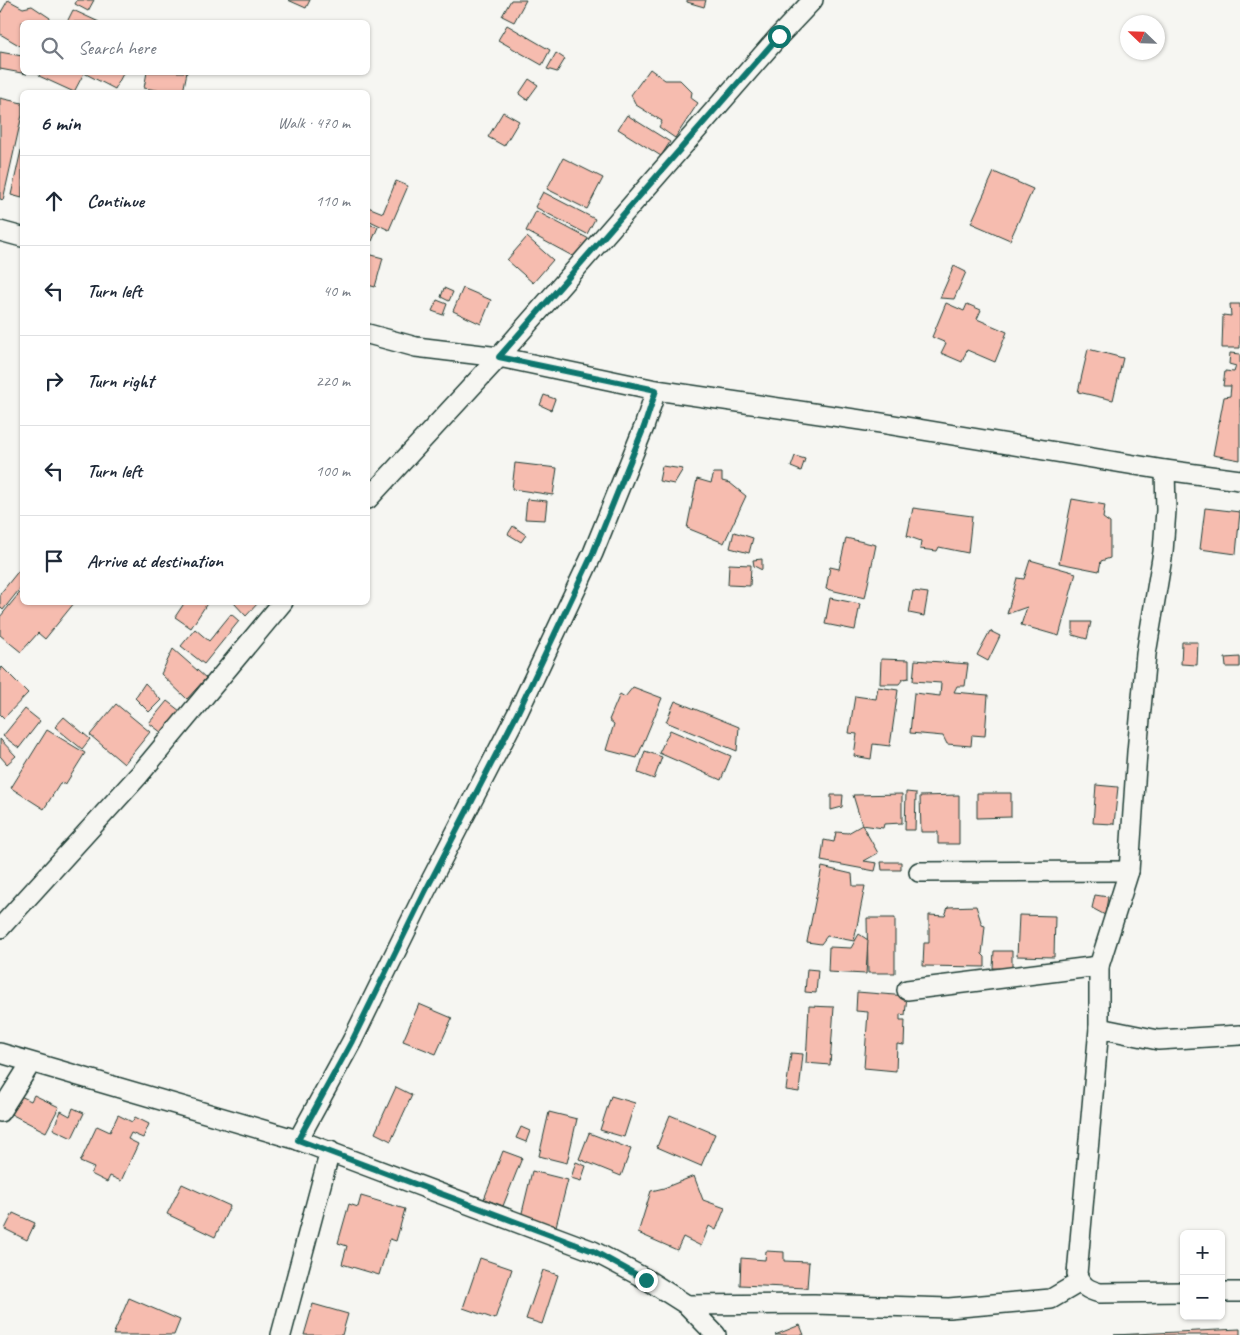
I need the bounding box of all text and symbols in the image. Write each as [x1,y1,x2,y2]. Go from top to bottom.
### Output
north arrow [1120,15,1165,60]
search box [20,20,370,75]
route start [768,25,791,48]
icon: search [38,34,66,62]
text: Search here [78,36,155,60]
text: 6 min [40,110,81,136]
text: Walk · 470 m [278,113,350,133]
icon: ahead [40,187,68,215]
text: Continue [87,189,144,213]
text: 110 m [316,191,350,211]
icon: left [40,277,68,305]
text: Turn left [87,279,142,303]
text: 40 m [323,281,350,301]
icon: right [40,367,68,395]
text: Turn right [87,369,154,393]
text: 220 m [316,371,350,391]
icon: left [40,457,68,485]
text: Turn left [87,459,142,483]
text: 100 m [316,461,350,481]
icon: arrive [40,547,68,575]
text: Arrive at destination [87,549,223,573]
map controls [1180,1230,1225,1320]
button: + [1180,1230,1225,1275]
route end [635,1269,658,1292]
button: − [1180,1275,1225,1320]

